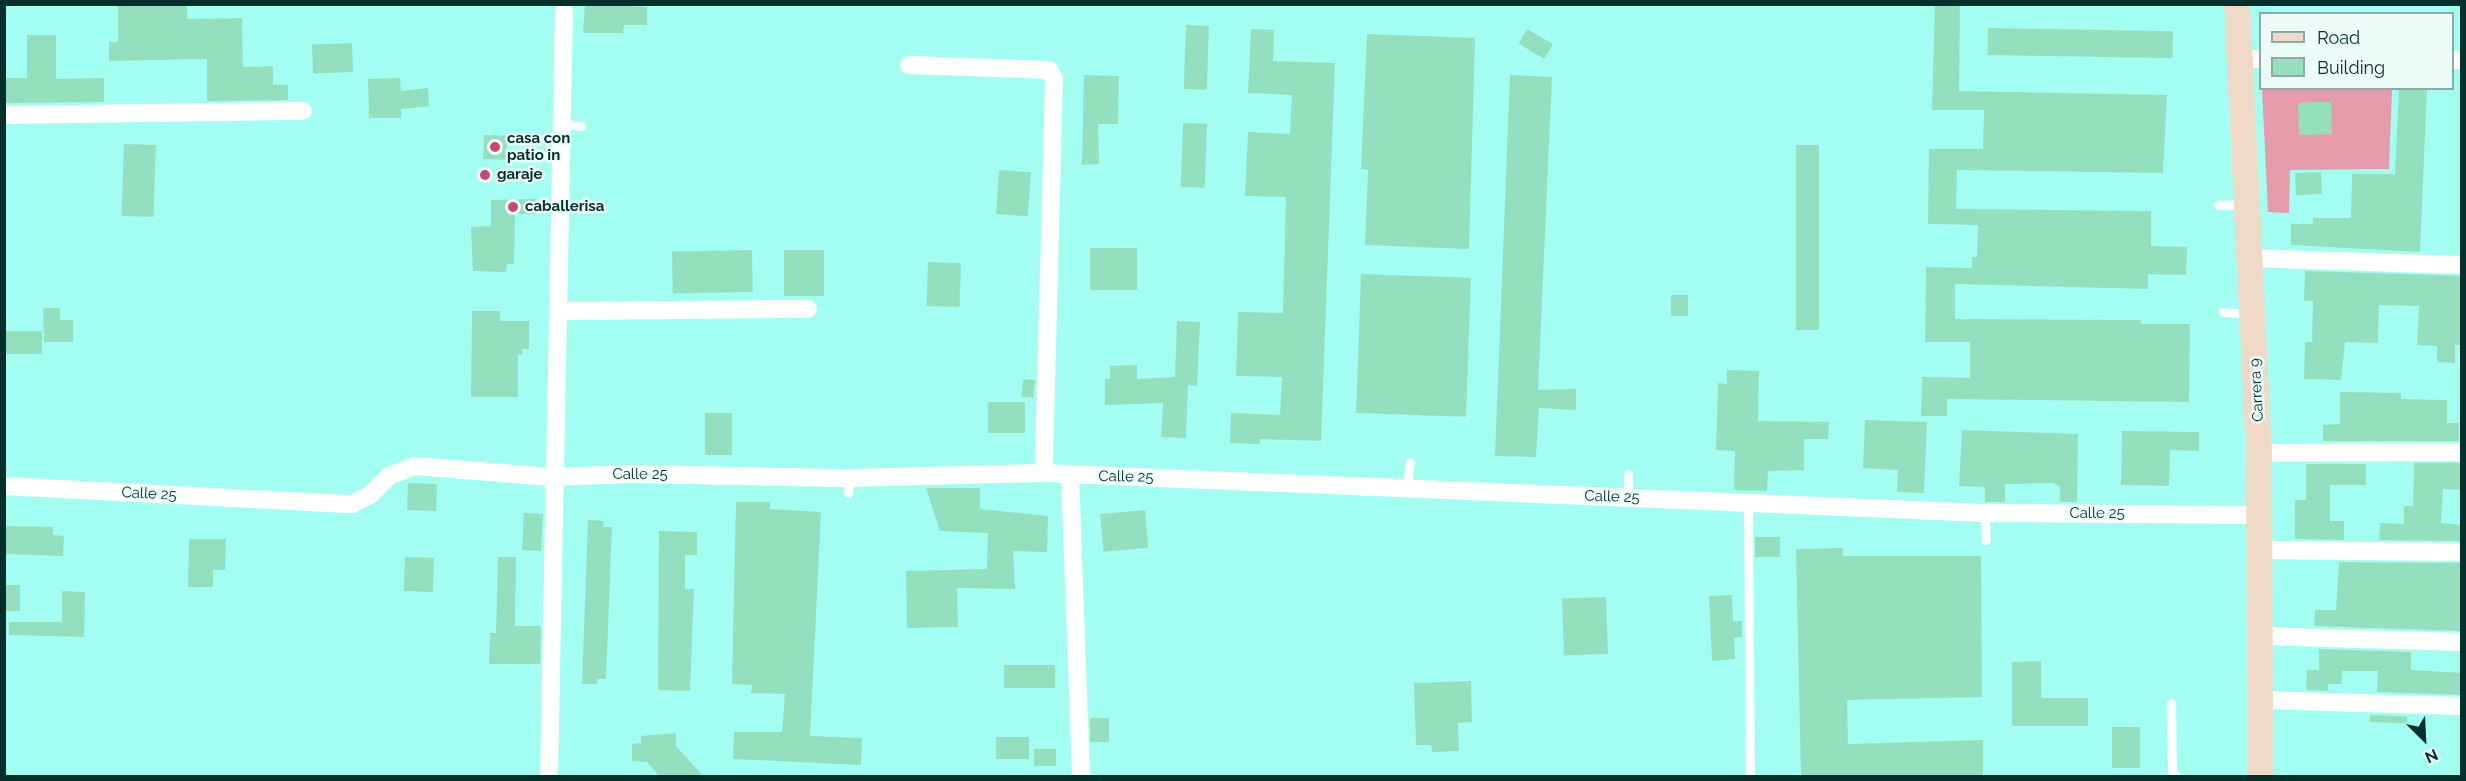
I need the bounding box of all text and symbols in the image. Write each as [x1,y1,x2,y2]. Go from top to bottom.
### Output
legend [2259,12,2454,90]
text: Road [2317,27,2360,48]
text: Building [2317,57,2385,78]
place label: casa con patio in [507,129,570,164]
marker: casa con patio in [488,140,502,154]
place label: garaje [497,166,542,184]
marker: garaje [478,168,492,182]
place label: caballerisa [525,198,604,216]
marker: caballerisa [506,200,520,214]
street label: Carrera 9 [2246,358,2268,422]
street label: Calle 25 [612,466,668,484]
street label: Calle 25 [1098,468,1154,486]
street label: Calle 25 [121,484,177,504]
street label: Calle 25 [1584,487,1640,507]
street label: Calle 25 [2069,505,2125,523]
north arrow [2394,709,2454,769]
text: N [2422,745,2441,767]

